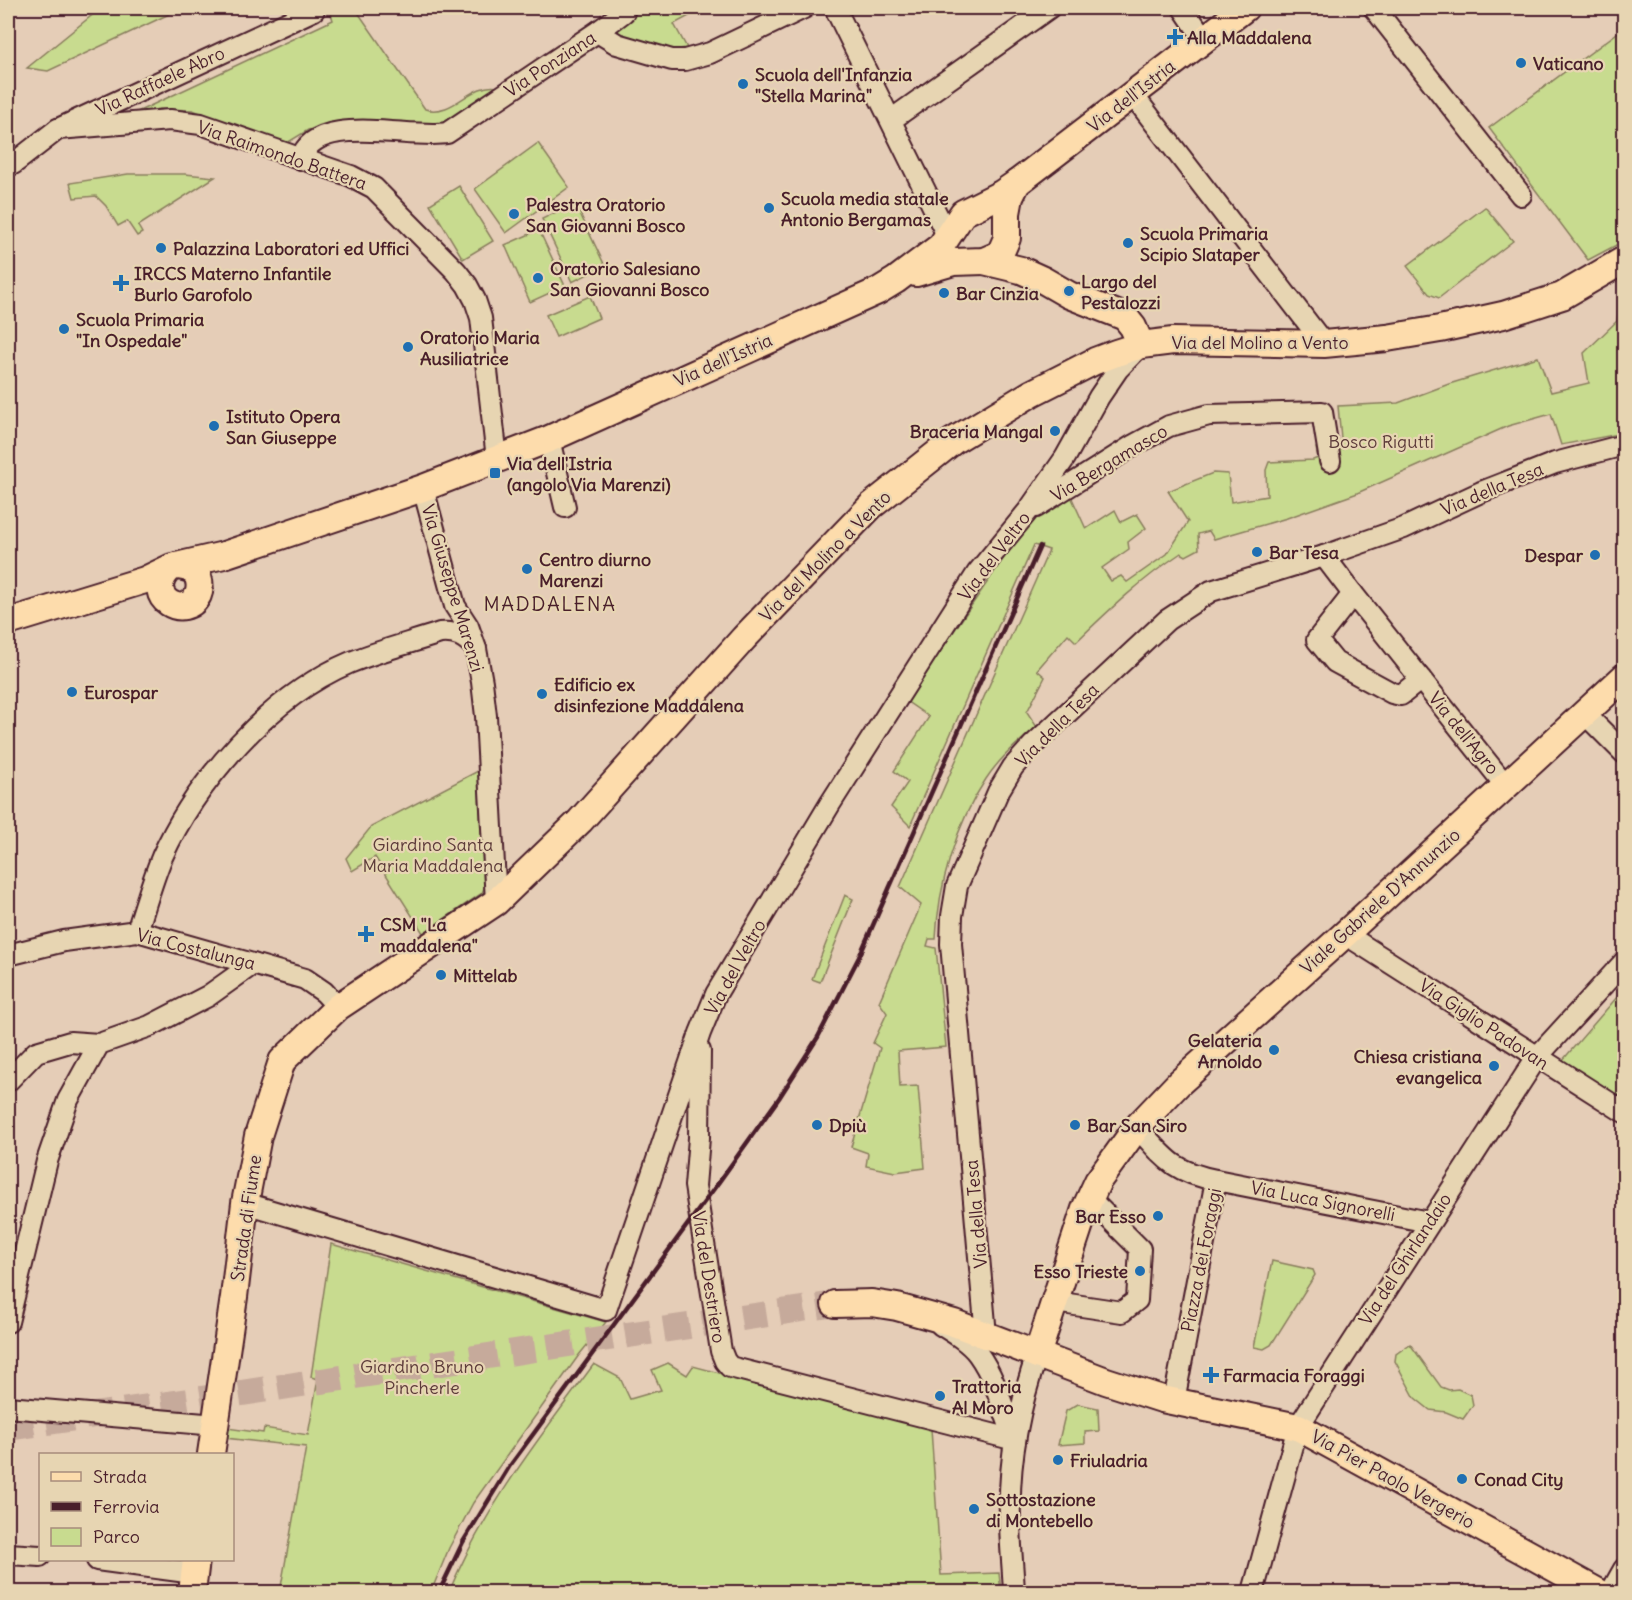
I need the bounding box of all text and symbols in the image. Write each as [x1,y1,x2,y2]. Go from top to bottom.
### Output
street label: Via Ponziana [500,26,600,102]
place label: Alla Maddalena [1187,26,1312,49]
marker: Alla Maddalena [1168,30,1182,44]
street label: Via Raffaele Abro [92,41,228,121]
place label: Vaticano [1533,52,1604,75]
street label: Via dell'Istria [1082,55,1180,137]
marker: Vaticano [1514,56,1528,70]
place label: Scuola dell'Infanzia "Stella Marina" [755,63,912,107]
marker: Scuola dell'Infanzia "Stella Marina" [736,77,750,91]
street label: Via Raimondo Battera [194,115,370,195]
place label: Scuola media statale Antonio Bergamas [781,187,949,231]
place label: Palestra Oratorio San Giovanni Bosco [526,193,685,237]
marker: Scuola media statale Antonio Bergamas [762,201,776,215]
marker: Palestra Oratorio San Giovanni Bosco [507,207,521,221]
place label: Scuola Primaria Scipio Slataper [1140,222,1268,266]
marker: Scuola Primaria Scipio Slataper [1121,236,1135,250]
place label: Palazzina Laboratori ed Uffici [173,237,409,260]
marker: Palazzina Laboratori ed Uffici [154,241,168,255]
place label: Oratorio Salesiano San Giovanni Bosco [550,257,709,301]
place label: IRCCS Materno Infantile Burlo Garofolo [134,262,332,306]
place label: Largo del Pestalozzi [1081,270,1161,314]
marker: Oratorio Salesiano San Giovanni Bosco [531,271,545,285]
marker: IRCCS Materno Infantile Burlo Garofolo [112,274,130,292]
place label: Bar Cinzia [956,282,1039,305]
marker: Largo del Pestalozzi [1062,284,1076,298]
marker: Bar Cinzia [937,286,951,300]
place label: Scuola Primaria "In Ospedale" [76,308,204,352]
marker: Scuola Primaria "In Ospedale" [57,322,71,336]
place label: Oratorio Maria Ausiliatrice [420,326,540,370]
street label: Via dell'Istria [670,328,776,392]
street label: Via del Molino a Vento [1171,331,1349,354]
marker: Oratorio Maria Ausiliatrice [401,340,415,354]
place label: Istituto Opera San Giuseppe [226,405,341,449]
marker: Istituto Opera San Giuseppe [207,419,221,433]
street label: Via Bergamasco [1046,419,1172,507]
place label: Braceria Mangal [910,420,1043,443]
marker: Braceria Mangal [1048,424,1062,438]
park label: Bosco Rigutti [1328,430,1434,453]
place label: Via dell'Istria (angolo Via Marenzi) [507,452,671,496]
street label: Via della Tesa [1437,457,1547,521]
marker: Via dell'Istria (angolo Via Marenzi) [488,466,502,480]
street label: Via del Molino a Vento [754,485,896,627]
street label: Via Giuseppe Marenzi [417,501,489,675]
street label: Via del Veltro [953,507,1035,605]
place label: Bar Tesa [1269,541,1339,564]
place label: Despar [1524,544,1584,567]
marker: Bar Tesa [1250,545,1264,559]
place label: Centro diurno Marenzi [539,548,651,592]
marker: Despar [1588,548,1602,562]
marker: Centro diurno Marenzi [520,562,534,576]
district label: MADDALENA [483,591,617,616]
place label: Edificio ex disinfezione Maddalena [554,673,744,717]
street label: Via della Tesa [1010,678,1104,772]
place label: Eurospar [84,681,159,704]
marker: Eurospar [65,685,79,699]
marker: Edificio ex disinfezione Maddalena [535,687,549,701]
street label: Via dell'Agro [1424,687,1504,779]
street label: Viale Gabriele D'Annunzio [1295,823,1465,979]
park label: Giardino Santa Maria Maddalena [362,833,504,877]
place label: CSM "La maddalena" [380,913,478,957]
street label: Via del Veltro [699,915,771,1019]
street label: Via Costalunga [134,923,258,975]
marker: CSM "La maddalena" [357,925,375,943]
place label: Mittelab [453,964,518,987]
marker: Mittelab [434,968,448,982]
street label: Via Giglio Padovan [1415,974,1553,1074]
place label: Gelateria Arnoldo [1188,1029,1262,1073]
marker: Gelateria Arnoldo [1267,1043,1281,1057]
place label: Chiesa cristiana evangelica [1353,1045,1482,1089]
marker: Chiesa cristiana evangelica [1487,1059,1501,1073]
place label: Dpiù [829,1114,867,1137]
place label: Bar San Siro [1087,1114,1187,1137]
marker: Dpiù [810,1118,824,1132]
marker: Bar San Siro [1068,1118,1082,1132]
street label: Strada di Fiume [226,1153,266,1283]
street label: Via della Tesa [960,1159,992,1269]
street label: Via Luca Signorelli [1249,1176,1397,1226]
street label: Piazza dei Foraggi [1176,1186,1226,1334]
street label: Via del Ghirlandaio [1354,1189,1456,1329]
place label: Bar Esso [1075,1205,1146,1228]
street label: Via del Destriero [687,1209,731,1345]
marker: Bar Esso [1151,1209,1165,1223]
place label: Esso Trieste [1034,1260,1128,1283]
marker: Esso Trieste [1133,1264,1147,1278]
park label: Giardino Bruno Pincherle [360,1355,484,1399]
place label: Farmacia Foraggi [1223,1364,1365,1387]
marker: Farmacia Foraggi [1204,1368,1218,1382]
place label: Trattoria Al Moro [952,1375,1022,1419]
marker: Trattoria Al Moro [933,1389,947,1403]
street label: Via Pier Paolo Vergerio [1307,1424,1479,1534]
place label: Friuladria [1070,1449,1148,1472]
legend [39,1453,234,1561]
marker: Friuladria [1051,1453,1065,1467]
text: Strada [93,1465,147,1488]
place label: Conad City [1474,1468,1563,1491]
marker: Conad City [1455,1472,1469,1486]
place label: Sottostazione di Montebello [986,1488,1096,1532]
text: Ferrovia [93,1495,160,1518]
marker: Sottostazione di Montebello [967,1502,981,1516]
text: Parco [93,1525,140,1548]

